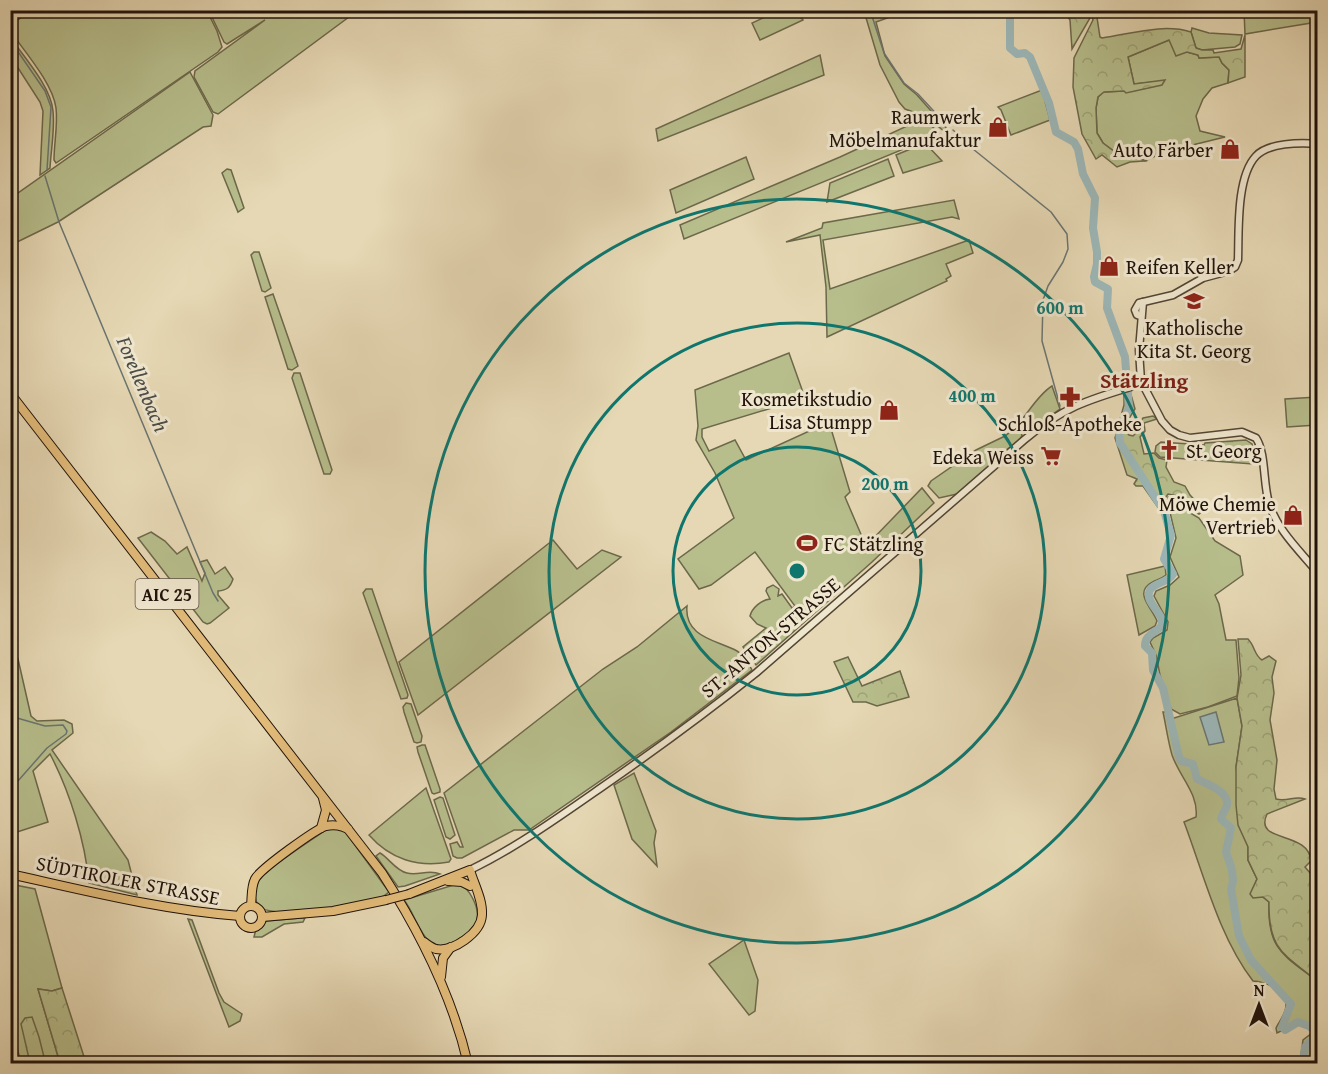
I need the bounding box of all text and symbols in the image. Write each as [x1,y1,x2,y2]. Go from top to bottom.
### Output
place label: Raumwerk Möbelmanufaktur [829,102,982,154]
shop icon: Raumwerk Möbelmanufaktur [986,115,1010,139]
place label: Auto Färber [1113,135,1213,164]
shop icon: Auto Färber [1218,137,1242,161]
place label: Reifen Keller [1126,252,1234,281]
shop icon: Reifen Keller [1097,254,1121,278]
school or university icon: Katholische Kita St. Georg [1182,289,1206,313]
text: 600 m [1036,294,1084,321]
place label: Katholische Kita St. Georg [1137,313,1251,365]
water label: Forellenbach [109,330,177,437]
district label: Stätzling [1100,364,1189,396]
text: 400 m [948,382,996,409]
place label: Kosmetikstudio Lisa Stumpp [741,384,872,436]
pharmacy icon: Schloß-Apotheke [1058,385,1082,409]
shop icon: Kosmetikstudio Lisa Stumpp [877,398,901,422]
place label: Schloß-Apotheke [998,409,1142,438]
place label: St. Georg [1186,436,1262,465]
church icon: St. Georg [1157,438,1181,462]
place label: Edeka Weiss [933,442,1034,471]
supermarket icon: Edeka Weiss [1039,444,1063,468]
text: 200 m [861,470,909,497]
place label: Möwe Chemie Vertrieb [1159,489,1276,541]
shop icon: Möwe Chemie Vertrieb [1281,503,1305,527]
place label: FC Stätzling [824,529,924,558]
sports icon: FC Stätzling [795,531,819,555]
centre of rings [787,561,807,581]
street label: ST.-ANTON-STRASSE [694,570,846,704]
road number: AIC 25 [136,579,198,609]
street label: SÜDTIROLER STRASSE [34,848,222,912]
north arrow [1229,975,1289,1035]
text: N [1254,978,1265,1002]

